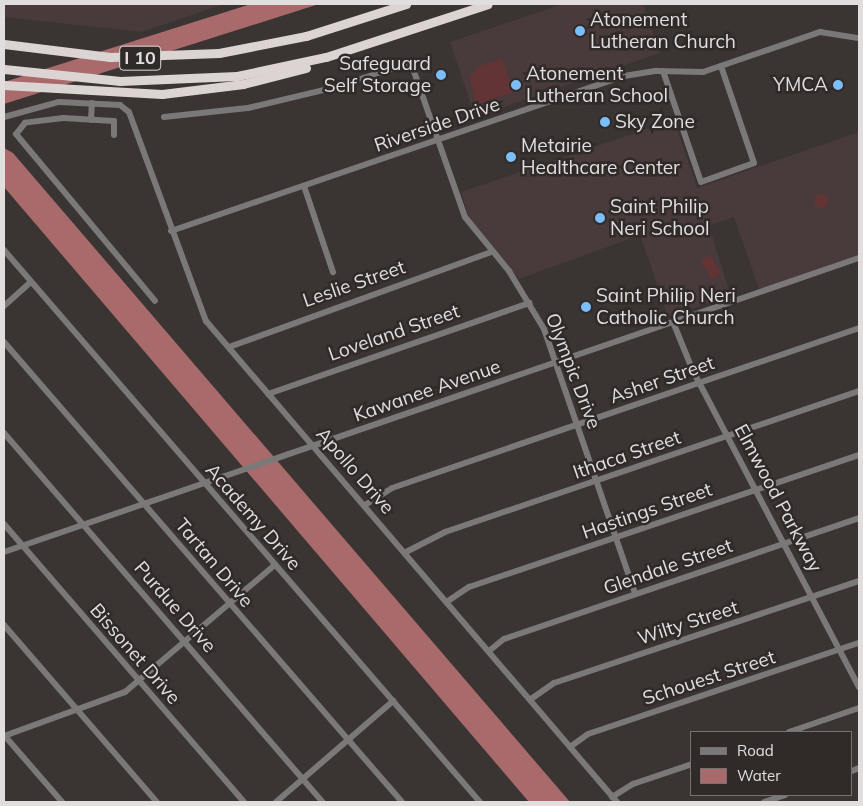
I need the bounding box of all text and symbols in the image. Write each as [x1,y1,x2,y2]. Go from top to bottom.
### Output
place label: Atonement Lutheran Church [590,9,736,53]
marker: Atonement Lutheran Church [574,25,586,37]
road number: I 10 [119,42,161,74]
place label: Safeguard Self Storage [324,53,431,97]
place label: Atonement Lutheran School [526,63,668,107]
marker: Safeguard Self Storage [435,69,447,81]
place label: YMCA [773,74,828,96]
marker: Atonement Lutheran School [510,79,522,91]
marker: YMCA [832,79,844,91]
street label: Riverside Drive [371,93,503,157]
place label: Sky Zone [615,111,695,133]
marker: Sky Zone [599,116,611,128]
place label: Metairie Healthcare Center [521,135,680,179]
marker: Metairie Healthcare Center [505,151,517,163]
place label: Saint Philip Neri School [610,196,710,240]
marker: Saint Philip Neri School [594,212,606,224]
street label: Leslie Street [300,256,408,312]
place label: Saint Philip Neri Catholic Church [596,285,736,329]
street label: Loveland Street [325,300,463,366]
marker: Saint Philip Neri Catholic Church [580,301,592,313]
street label: Olympic Drive [540,310,606,432]
street label: Asher Street [607,351,717,409]
street label: Kawanee Avenue [350,355,504,427]
street label: Elmwood Parkway [729,420,827,576]
street label: Apollo Drive [311,423,399,519]
street label: Ithaca Street [570,426,684,484]
street label: Academy Drive [200,459,306,575]
street label: Hastings Street [579,478,715,544]
street label: Tartan Drive [170,514,258,612]
street label: Glendale Street [600,534,736,600]
street label: Purdue Drive [129,557,221,657]
street label: Wilty Street [635,596,741,650]
street label: Bissonet Drive [85,599,185,709]
street label: Schouest Street [640,646,778,710]
legend [690,731,853,796]
text: Road [737,741,774,760]
text: Water [737,766,781,785]

